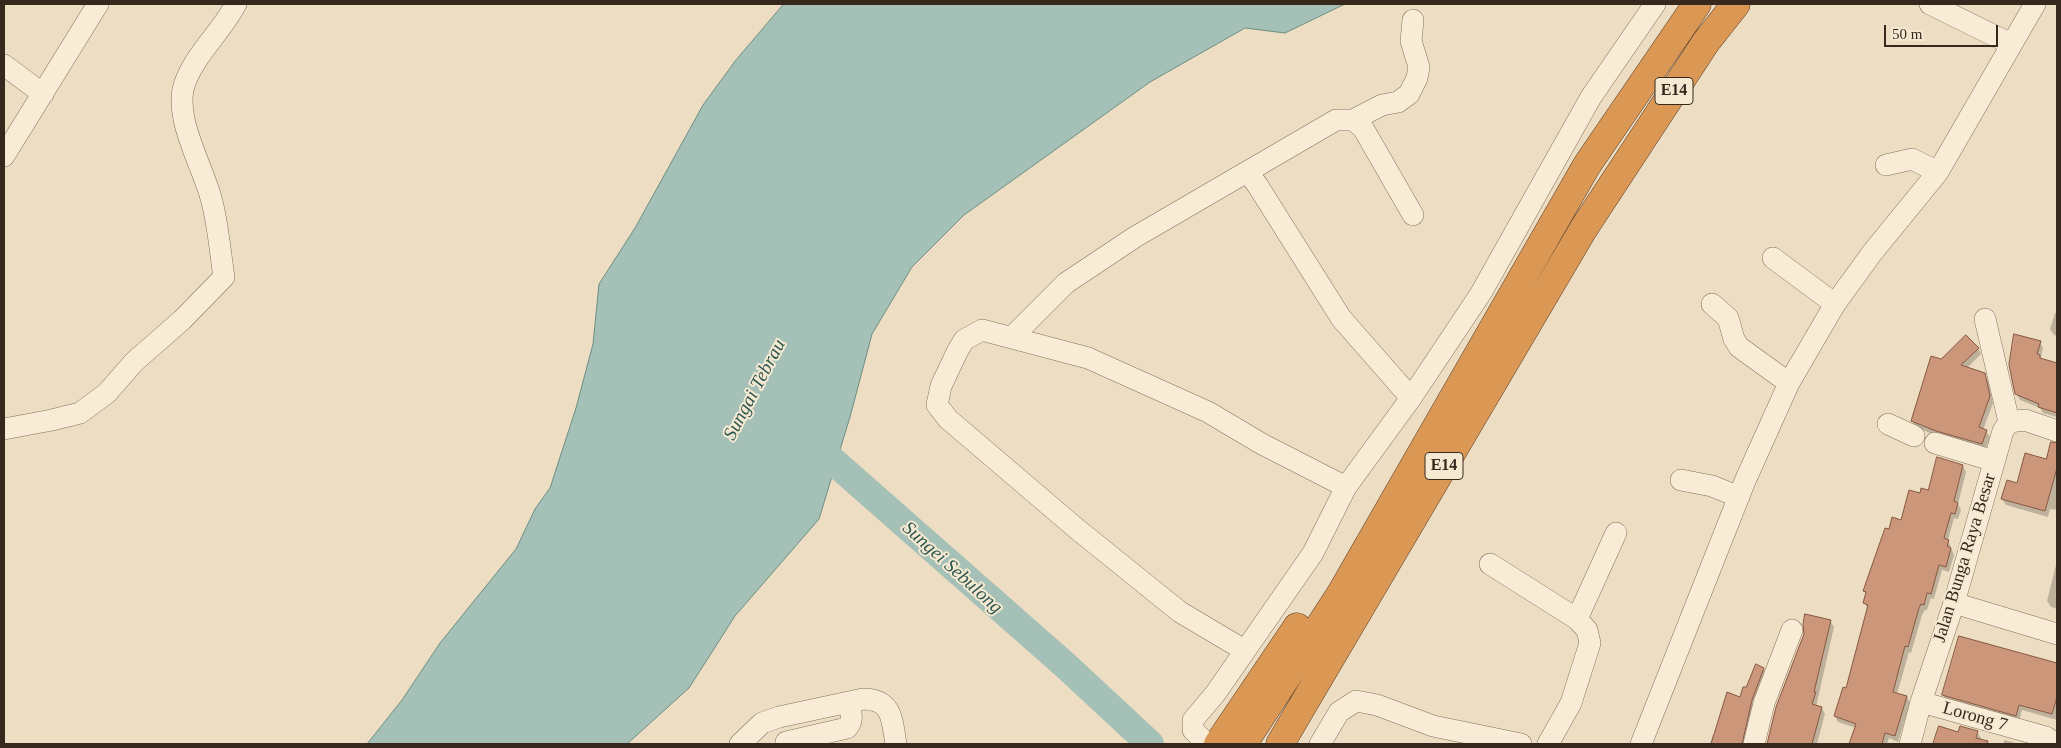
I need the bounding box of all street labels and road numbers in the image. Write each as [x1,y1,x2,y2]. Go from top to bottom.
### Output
road number: E14 [1655,78,1693,104]
road number: E14 [1425,452,1463,480]
street label: Jalan Bunga Raya Besar [1929,471,2001,645]
street label: Lorong 7 [1940,697,2010,737]

